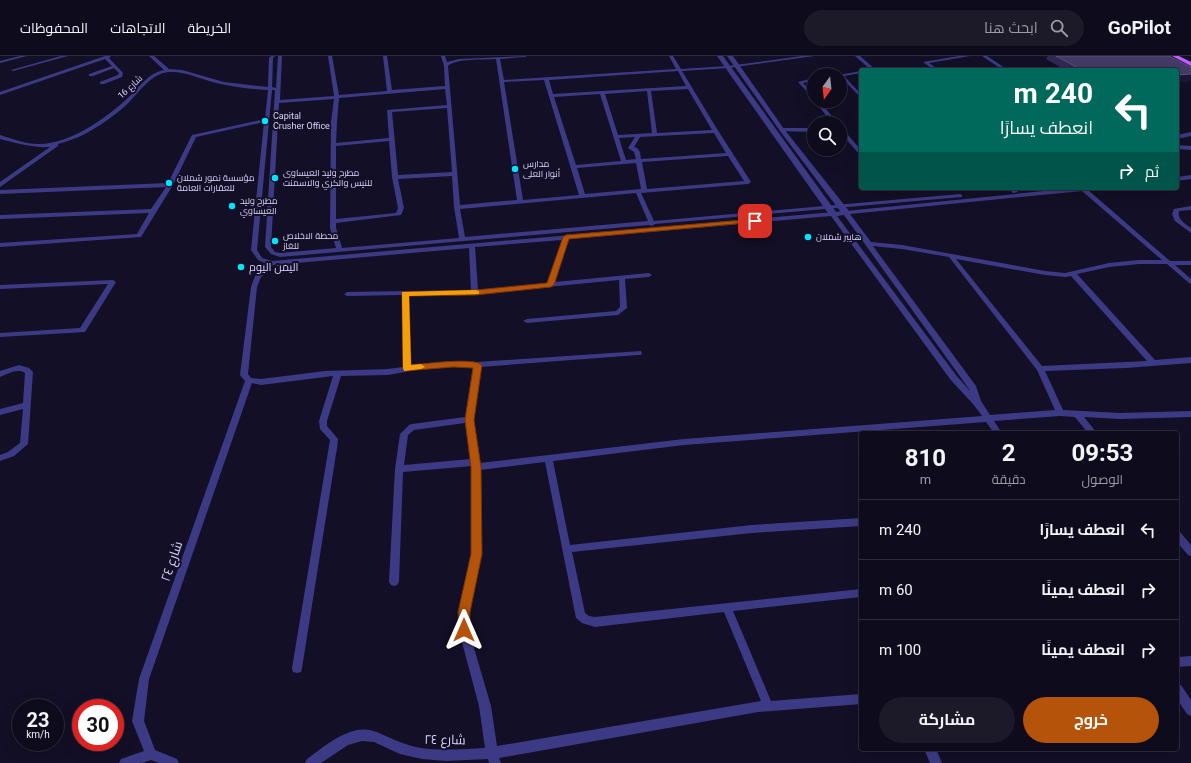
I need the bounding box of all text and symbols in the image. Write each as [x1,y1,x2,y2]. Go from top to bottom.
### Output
search box [804,10,1084,46]
text: GoPilot [1108,16,1171,39]
icon: search [1048,17,1070,39]
text: ابحث هنا [984,19,1038,37]
text: المحفوظات [20,20,88,36]
text: الاتجاهات [110,20,166,36]
text: الخريطة [188,20,231,36]
north arrow [807,68,847,108]
map controls [807,68,847,156]
street label: شارع 16 [116,73,145,102]
text: 240 m [1014,77,1093,110]
icon: left [1107,84,1159,136]
place label: Capital Crusher Office [273,111,330,131]
marker: Capital Crusher Office [260,116,270,126]
button: search [807,116,847,156]
text: انعطف يسارًا [1000,117,1093,138]
place label: مدارس أنوار العلى [523,159,561,179]
icon: right [1115,160,1137,182]
text: ثم [1145,163,1159,181]
marker: مدارس أنوار العلى [510,164,520,174]
place label: مطرح وليد العيساوي للنيس والكري والاسمنت [283,168,372,190]
place label: مؤسسة نمور شملان للعقارات العامة [177,173,255,193]
marker: مطرح وليد العيساوي للنيس والكري والاسمنت [270,173,280,183]
marker: مؤسسة نمور شملان للعقارات العامة [164,178,174,188]
place label: مطرح وليد العيساوي [240,196,278,218]
marker: مطرح وليد العيساوي [227,201,237,211]
pin [738,204,772,238]
icon: arrive [744,210,766,232]
place label: محطة الاخلاص للغاز [282,231,339,251]
marker: هايبر شملان [803,232,813,242]
place label: هايبر شملان [816,232,861,242]
marker: محطة الاخلاص للغاز [270,236,280,246]
place label: اليمن اليوم [249,261,299,275]
marker: اليمن اليوم [236,262,246,272]
text: 2 [1002,439,1016,467]
text: 09:53 [1071,439,1133,467]
text: 810 [905,444,946,472]
text: m [920,472,931,487]
text: دقيقة [992,472,1026,487]
text: الوصول [1082,472,1123,487]
icon: left [1137,519,1159,541]
text: 240 m [879,521,921,539]
text: انعطف يسارًا [1039,521,1125,539]
street label: شارع ٢٤ [158,539,186,583]
icon: right [1137,579,1159,601]
text: 60 m [879,581,913,599]
text: انعطف يمينًا [1041,581,1125,599]
position arrow [443,609,485,651]
icon: right [1137,639,1159,661]
text: 100 m [879,641,921,659]
text: انعطف يمينًا [1041,641,1125,659]
button: مشاركة [879,697,1015,743]
button: خروج [1023,697,1159,743]
speed limit sign: 30 [72,699,124,751]
text: 23 [27,708,49,732]
text: km/h [26,729,50,740]
street label: شارع ٢٤ [424,732,466,748]

